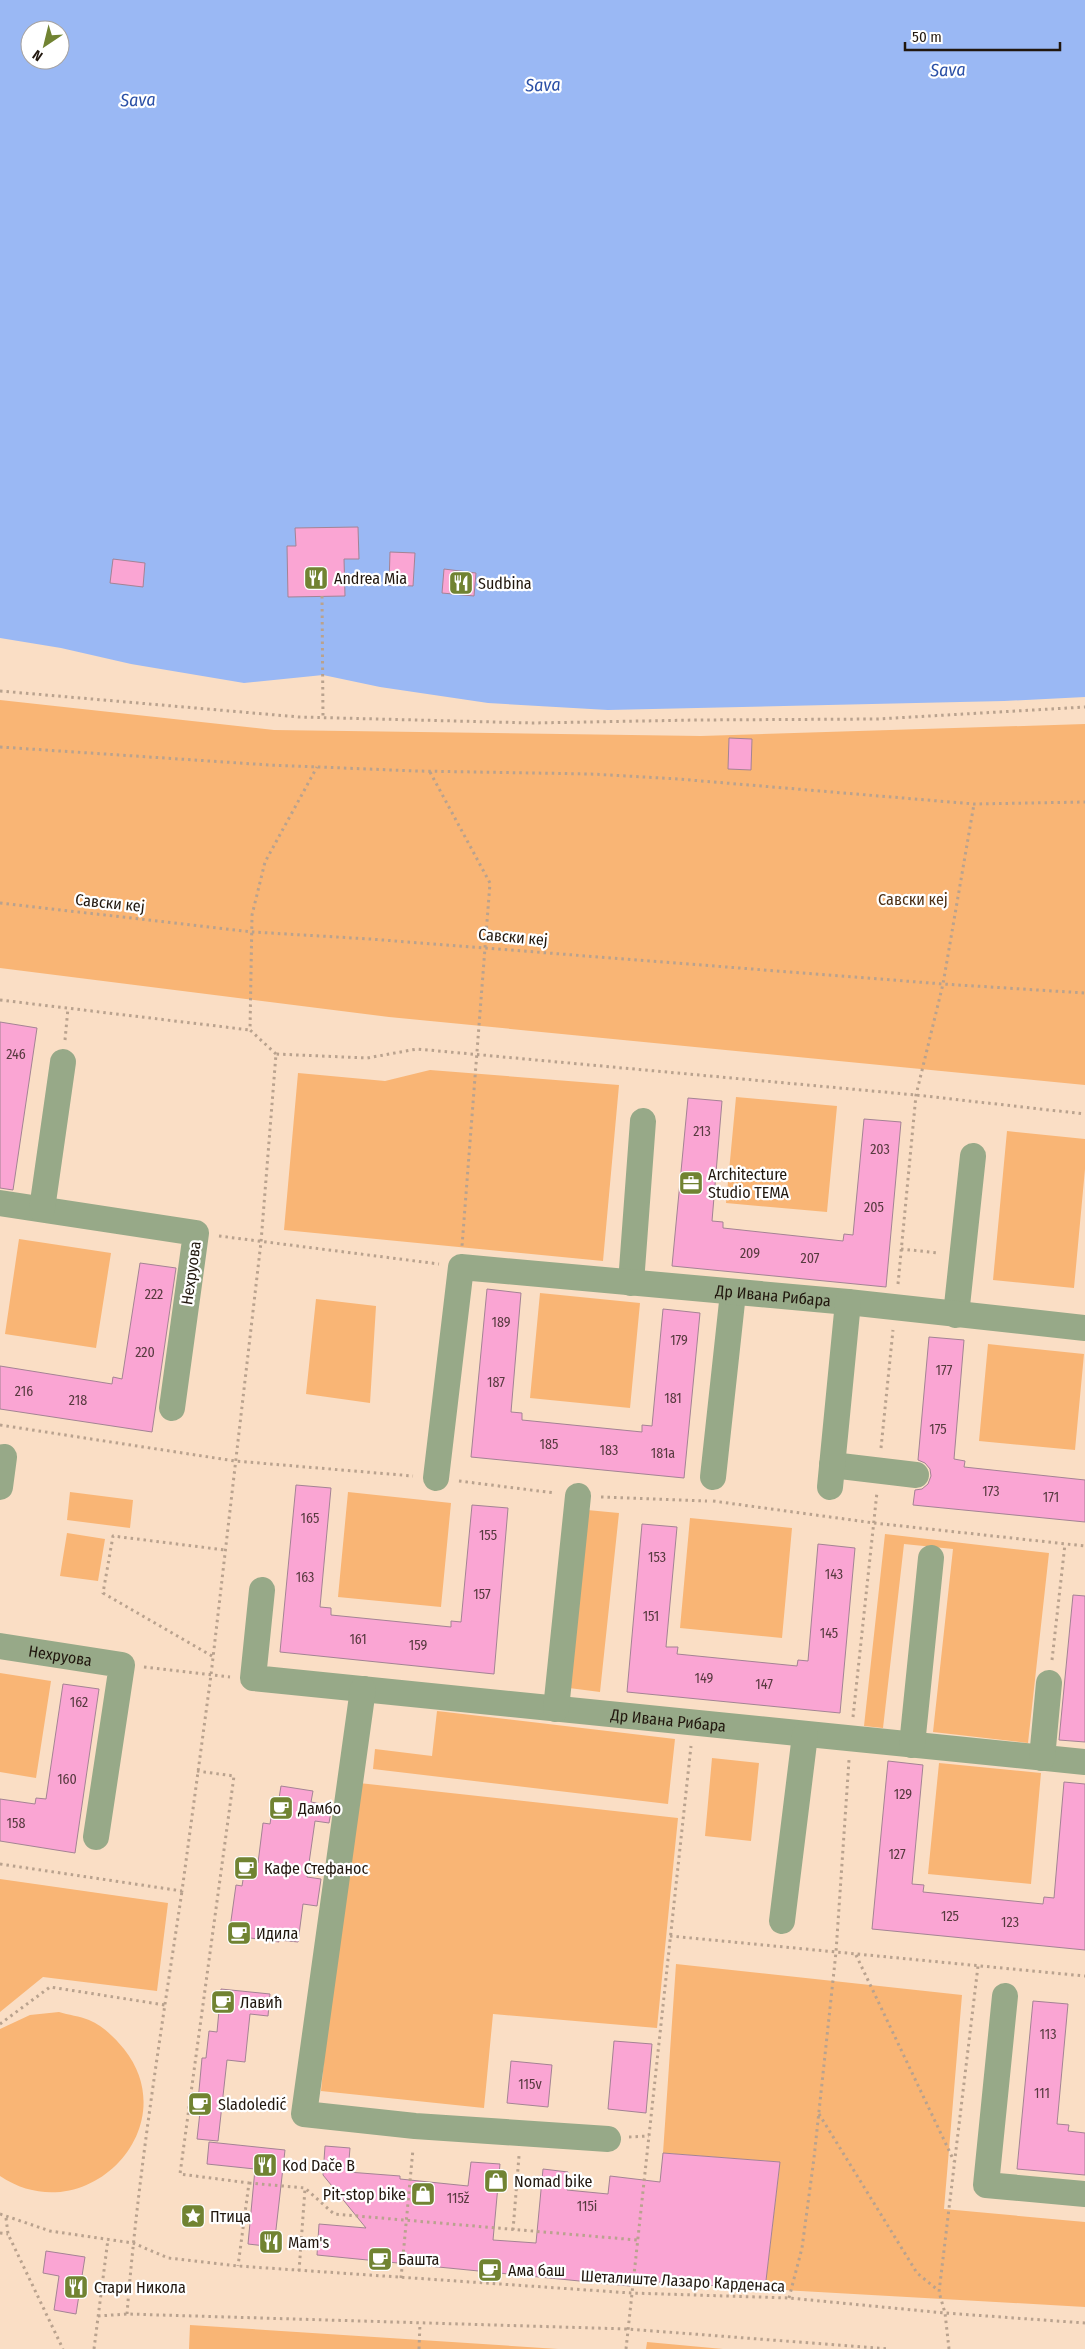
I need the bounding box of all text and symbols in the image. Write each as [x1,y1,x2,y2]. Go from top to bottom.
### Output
north arrow [20,20,70,70]
scale bar [905,20,1060,52]
text: 50 m [912,28,942,46]
text: N [30,46,46,65]
water label: Sava [929,58,966,82]
water label: Sava [524,73,561,97]
water label: Sava [119,88,156,112]
restaurant icon: Andrea Mia [303,565,329,591]
place label: Andrea Mia [334,569,407,588]
restaurant icon: Sudbina [448,570,474,596]
place label: Sudbina [478,574,532,593]
street label: Савски кеј [74,890,146,916]
park label: Савски кеј [878,890,948,909]
street label: Савски кеј [477,924,549,950]
house number: 246 [6,1046,26,1063]
house number: 213 [693,1123,711,1140]
house number: 203 [870,1141,890,1158]
place label: Architecture Studio TEMA [708,1165,790,1202]
office icon: Architecture Studio TEMA [678,1170,704,1196]
house number: 205 [864,1199,884,1216]
street label: Нехруова [177,1240,205,1306]
house number: 209 [740,1245,760,1262]
house number: 207 [801,1250,820,1267]
street label: Др Ивана Рибара [714,1280,832,1310]
house number: 222 [145,1286,163,1303]
house number: 189 [491,1314,511,1331]
house number: 179 [670,1332,688,1349]
house number: 220 [135,1344,155,1361]
house number: 177 [936,1362,953,1379]
house number: 187 [487,1374,505,1391]
house number: 216 [15,1383,33,1400]
house number: 181 [664,1390,682,1407]
house number: 218 [69,1392,87,1409]
house number: 175 [929,1421,947,1438]
house number: 185 [540,1436,558,1453]
house number: 183 [600,1442,618,1459]
house number: 181a [651,1445,675,1462]
house number: 173 [982,1483,1000,1500]
house number: 171 [1043,1489,1059,1506]
house number: 165 [301,1510,319,1527]
house number: 155 [479,1527,497,1544]
house number: 153 [648,1549,666,1566]
house number: 143 [825,1566,843,1583]
house number: 163 [296,1569,314,1586]
house number: 157 [473,1586,491,1603]
house number: 151 [643,1608,659,1625]
house number: 145 [820,1625,838,1642]
house number: 161 [349,1631,367,1648]
house number: 159 [409,1637,427,1654]
street label: Нехруова [27,1641,94,1670]
house number: 149 [695,1670,714,1687]
house number: 147 [755,1676,773,1693]
house number: 162 [70,1694,88,1711]
street label: Др Ивана Рибара [609,1705,727,1735]
house number: 160 [57,1771,77,1788]
house number: 129 [894,1786,912,1803]
cafe icon: Дамбо [268,1795,294,1821]
place label: Дамбо [297,1799,341,1818]
house number: 158 [7,1815,25,1832]
house number: 127 [888,1846,906,1863]
cafe icon: Кафе Стефанос [233,1855,259,1881]
place label: Кафе Стефанос [264,1859,368,1878]
house number: 125 [941,1908,959,1925]
house number: 123 [1001,1914,1019,1931]
cafe icon: Идила [226,1920,252,1946]
place label: Идила [256,1924,299,1943]
cafe icon: Лавић [210,1989,236,2015]
place label: Лавић [240,1993,282,2012]
house number: 113 [1039,2026,1057,2043]
house number: 115v [518,2076,542,2093]
house number: 111 [1034,2085,1050,2102]
cafe icon: Sladoledić [187,2091,213,2117]
place label: Sladoledić [218,2095,287,2114]
restaurant icon: Kod Dače B [252,2152,278,2178]
place label: Kod Dače B [282,2156,355,2175]
shop icon: Nomad bike [483,2168,509,2194]
place label: Nomad bike [514,2172,592,2191]
shop icon: Pit-stop bike [410,2181,436,2207]
place label: Pit-stop bike [323,2185,406,2204]
house number: 115ž [447,2190,470,2207]
house number: 115i [577,2198,597,2215]
place icon: Птица [180,2203,206,2229]
place label: Птица [210,2207,251,2226]
restaurant icon: Mam's [258,2229,284,2255]
place label: Mam's [288,2233,329,2252]
cafe icon: Башта [367,2246,393,2272]
place label: Башта [398,2250,440,2269]
cafe icon: Ама баш [477,2257,503,2283]
place label: Ама баш [508,2261,565,2280]
street label: Шеталиште Лазаро Карденаса [580,2266,786,2296]
restaurant icon: Стари Никола [63,2274,89,2300]
place label: Стари Никола [94,2278,186,2297]

